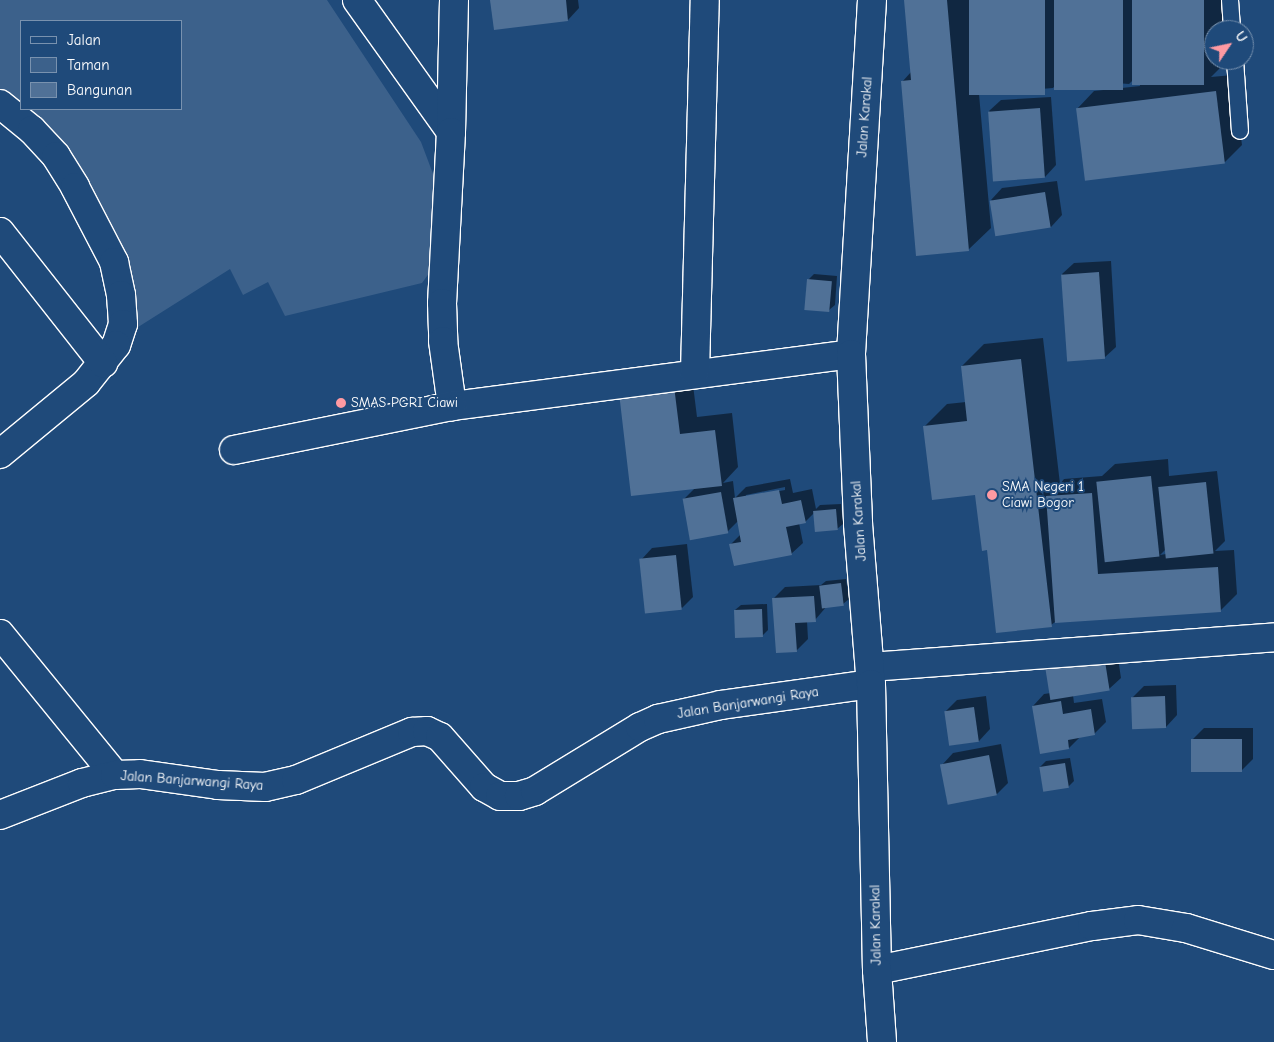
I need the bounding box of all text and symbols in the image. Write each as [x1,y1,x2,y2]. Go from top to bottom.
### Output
legend [20,20,182,110]
north arrow [1204,20,1254,70]
text: U [1231,28,1251,46]
text: Jalan [67,31,101,49]
text: Taman [67,56,110,74]
street label: Jalan Karakal [854,76,876,158]
text: Bangunan [67,81,132,99]
place label: SMAS PGRI Ciawi [351,395,458,411]
marker: SMAS PGRI Ciawi [335,397,347,409]
place label: SMA Negeri 1 Ciawi Bogor [1002,479,1084,512]
street label: Jalan Karakal [848,480,870,562]
marker: SMA Negeri 1 Ciawi Bogor [986,489,998,501]
street label: Jalan Banjarwangi Raya [676,684,820,722]
street label: Jalan Banjarwangi Raya [120,768,264,794]
street label: Jalan Karakal [867,885,885,965]

